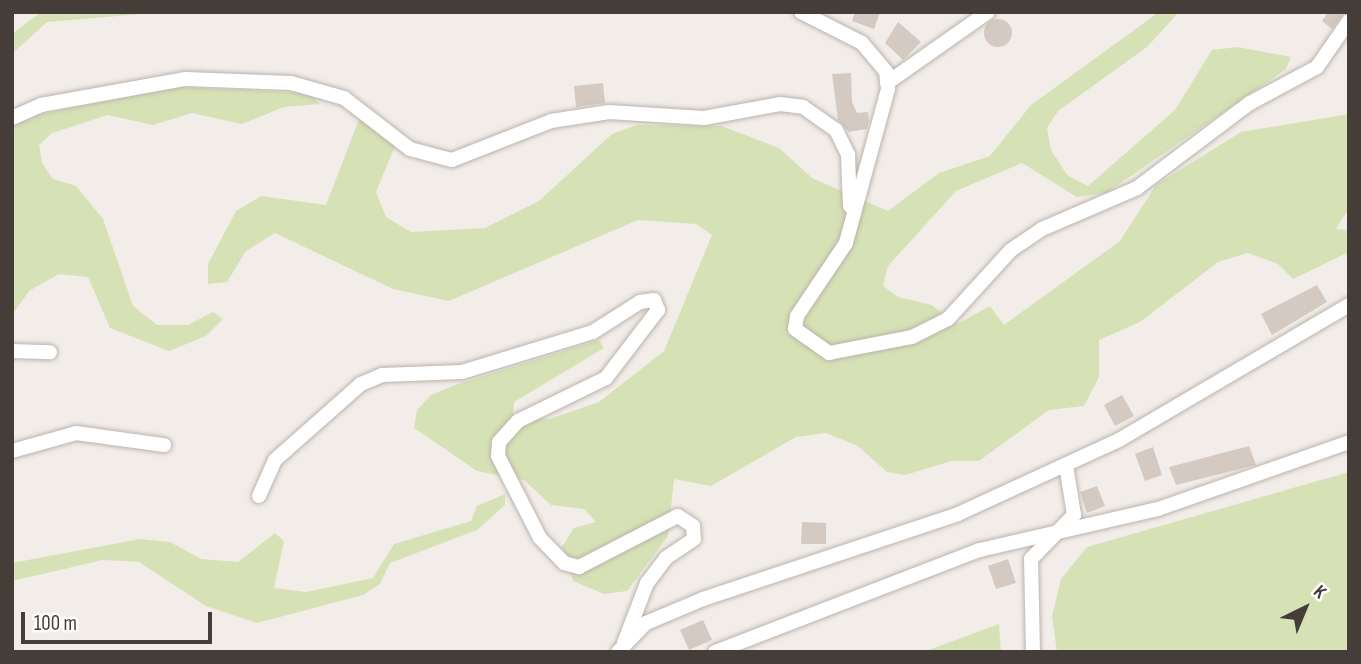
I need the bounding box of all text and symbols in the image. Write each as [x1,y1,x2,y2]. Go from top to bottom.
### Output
north arrow [1270,573,1340,643]
text: K [1308,581,1331,604]
scale bar [24,598,215,642]
text: 100 m [34,611,77,636]

